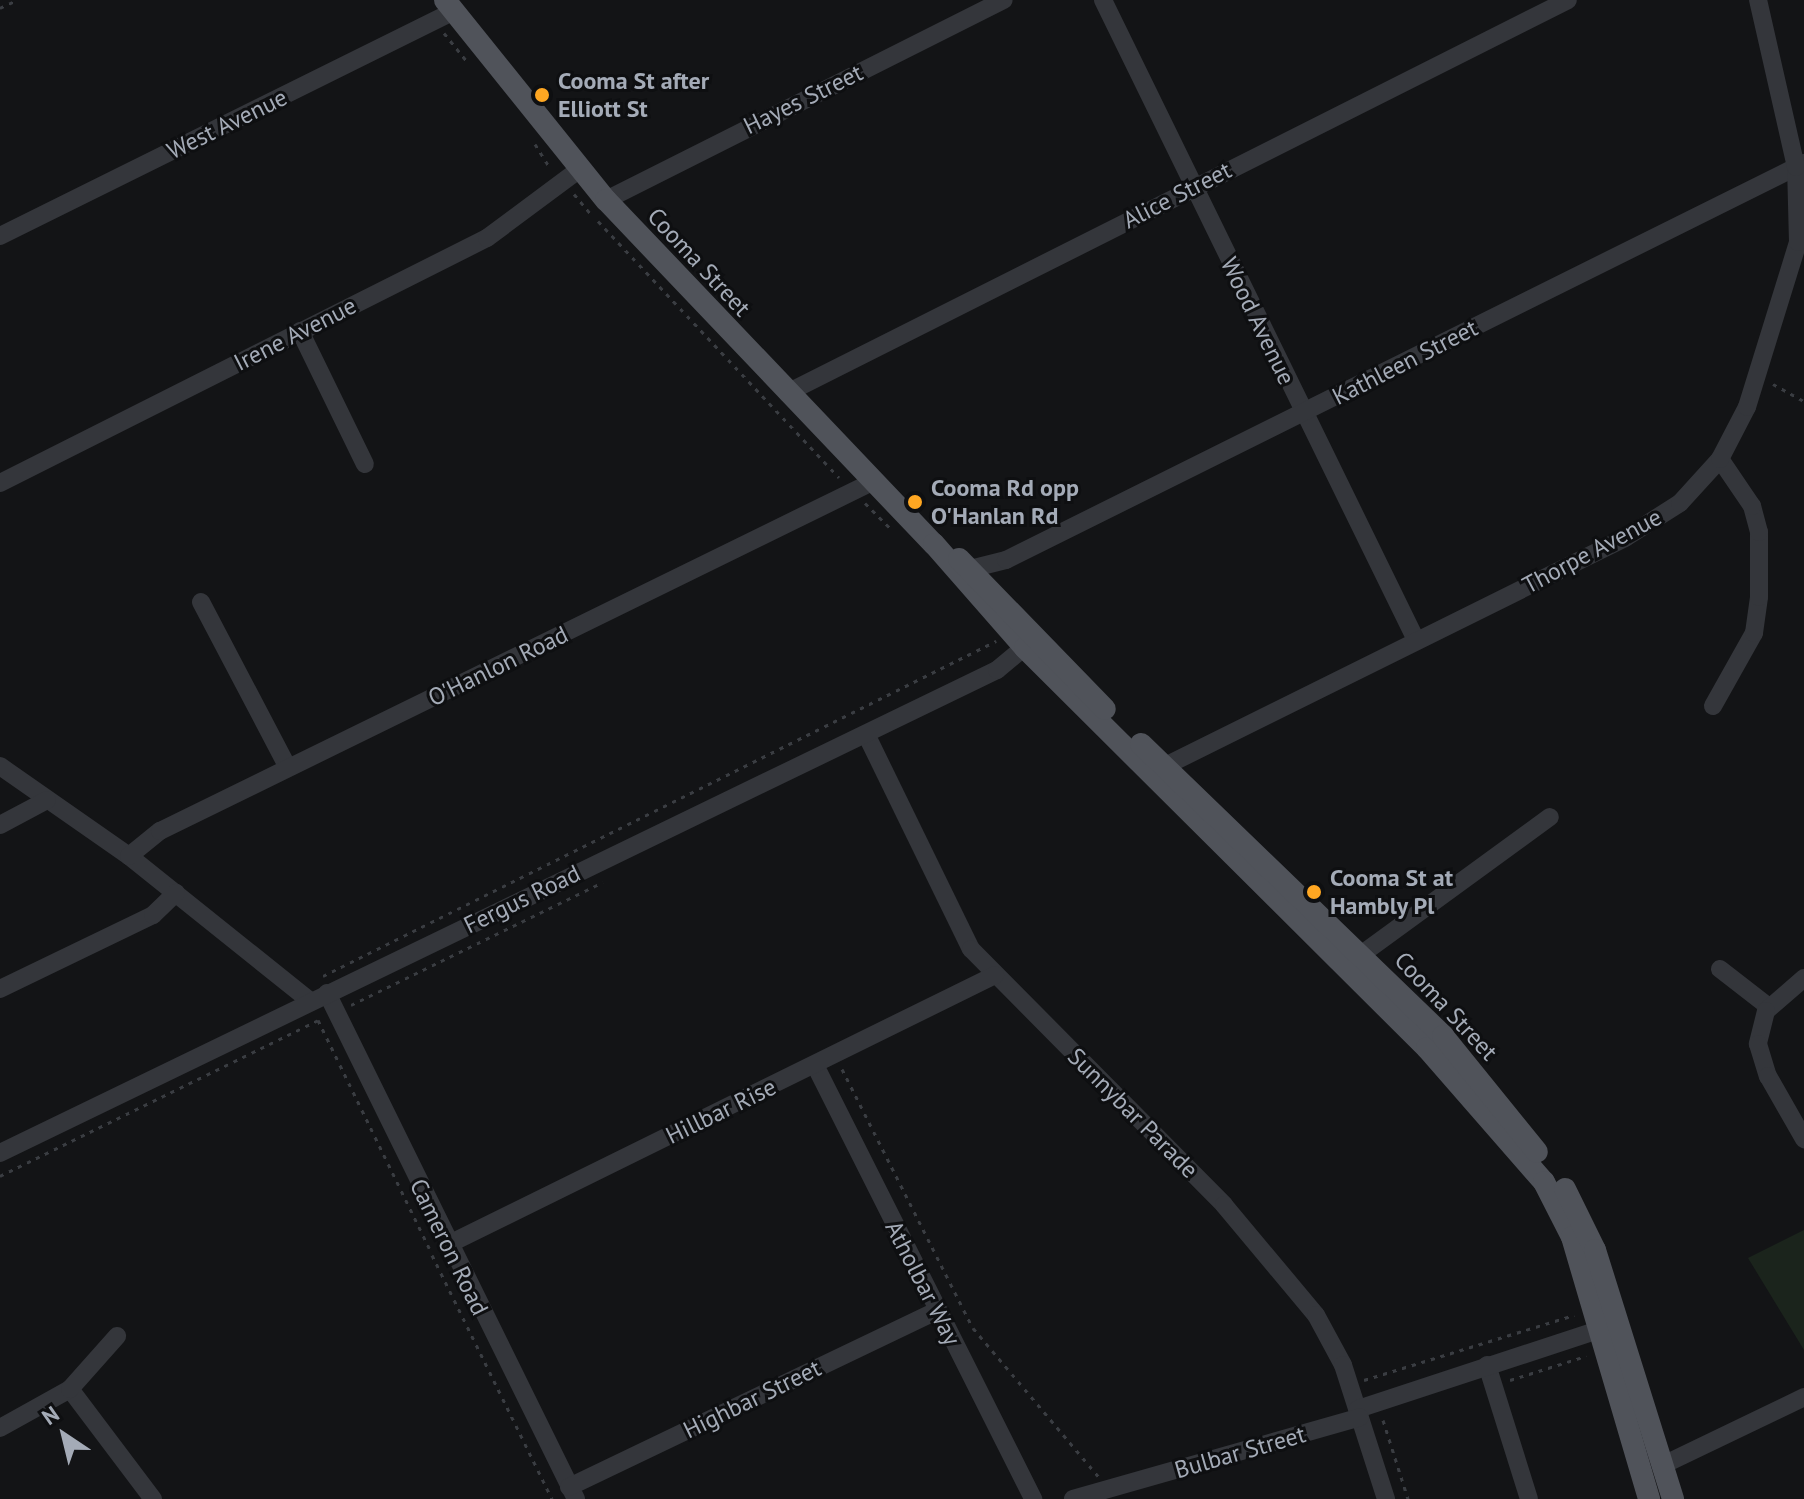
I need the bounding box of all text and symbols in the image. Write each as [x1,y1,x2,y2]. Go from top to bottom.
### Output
street label: Hayes Street [739,58,867,140]
place label: Cooma St after Elliott St [558,67,709,123]
street label: West Avenue [162,82,292,166]
marker: Cooma St after Elliott St [533,86,551,104]
street label: Alice Street [1118,155,1236,235]
street label: Cooma Street [642,202,756,322]
street label: Wood Avenue [1215,252,1301,390]
street label: Irene Avenue [229,291,361,377]
street label: Kathleen Street [1328,313,1482,411]
place label: Cooma Rd opp O'Hanlan Rd [931,474,1079,530]
marker: Cooma Rd opp O'Hanlan Rd [906,493,924,511]
street label: Thorpe Avenue [1517,502,1667,600]
street label: O'Hanlon Road [423,620,573,712]
street label: Fergus Road [459,858,585,940]
place label: Cooma St at Hambly Pl [1330,864,1453,920]
marker: Cooma St at Hambly Pl [1305,883,1323,901]
street label: Cooma Street [1389,946,1503,1066]
street label: Sunnybar Parade [1062,1042,1204,1184]
street label: Hillbar Rise [661,1072,781,1150]
street label: Cameron Road [404,1174,494,1320]
street label: Atholbar Way [879,1216,967,1350]
street label: Highbar Street [679,1353,825,1445]
north arrow [24,1395,104,1475]
text: N [36,1400,64,1431]
street label: Bulbar Street [1171,1420,1309,1484]

